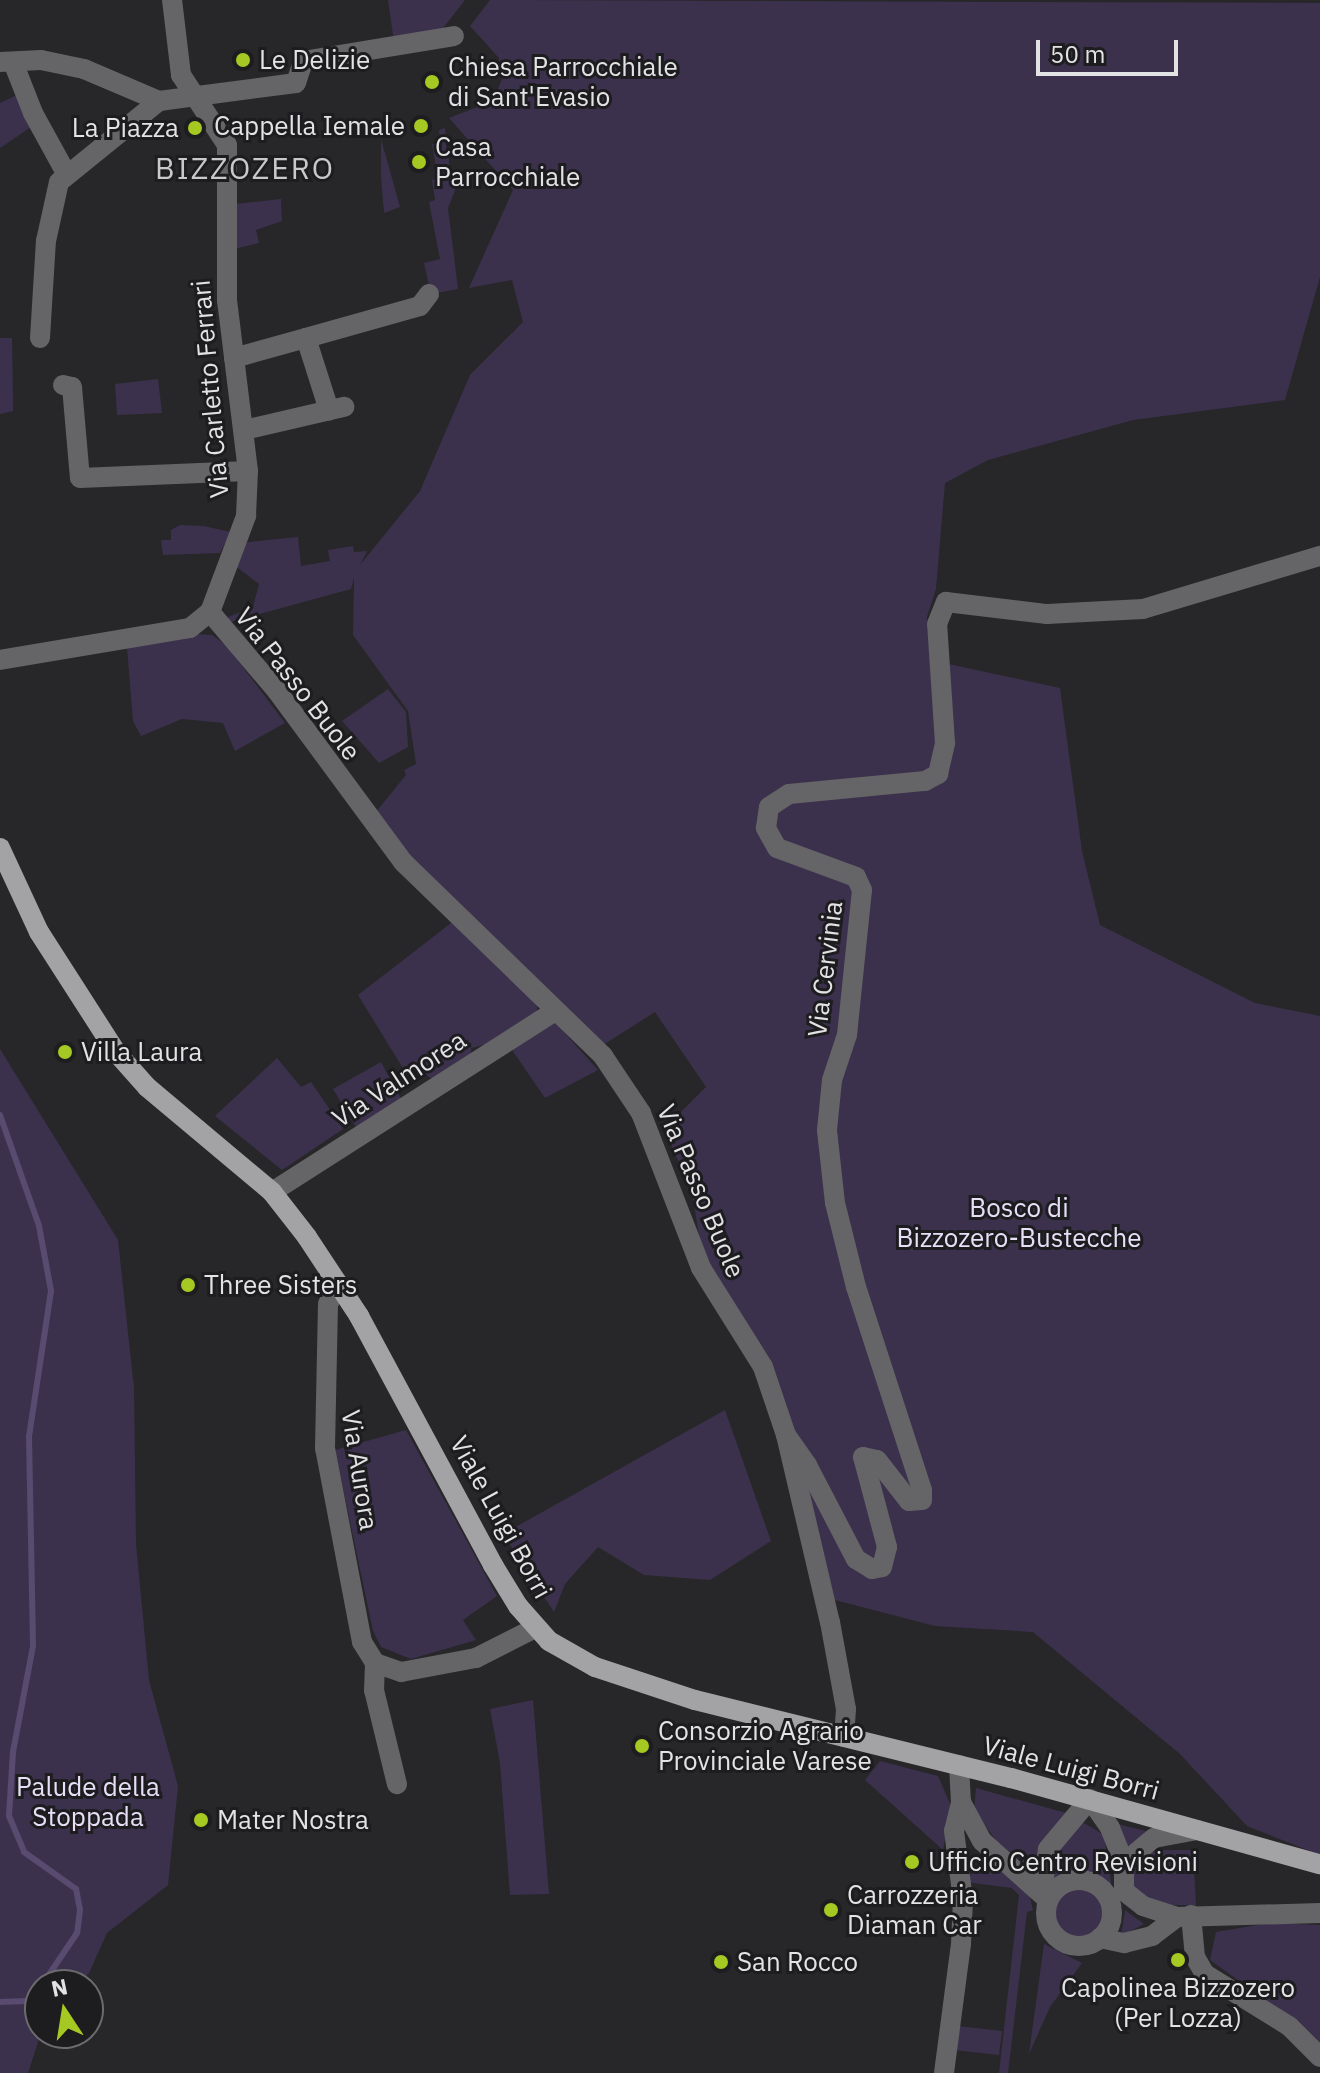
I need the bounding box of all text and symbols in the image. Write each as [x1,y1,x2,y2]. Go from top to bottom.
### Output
scale bar [1040,24,1182,74]
text: 50 m [1050,38,1105,70]
place label: Le Delizie [259,44,370,76]
marker: Le Delizie [234,51,252,69]
place label: Chiesa Parrocchiale di Sant'Evasio [448,51,678,112]
marker: Chiesa Parrocchiale di Sant'Evasio [423,73,441,91]
place label: Cappella Iemale [214,110,405,142]
place label: La Piazza [72,112,179,144]
marker: Cappella Iemale [412,117,430,135]
marker: La Piazza [186,119,204,137]
place label: Casa Parrocchiale [435,131,580,192]
district label: BIZZOZERO [155,150,335,186]
marker: Casa Parrocchiale [410,153,428,171]
street label: Via Carletto Ferrari [185,279,235,499]
street label: Via Passo Buole [229,601,367,767]
street label: Via Cervinia [801,899,849,1039]
street label: Via Valmorea [326,1024,472,1134]
place label: Villa Laura [81,1036,202,1068]
marker: Villa Laura [56,1043,74,1061]
street label: Via Passo Buole [650,1100,752,1282]
park label: Bosco di Bizzozero-Bustecche [896,1192,1142,1254]
place label: Three Sisters [204,1269,357,1301]
marker: Three Sisters [179,1276,197,1294]
street label: Via Aurora [335,1408,385,1532]
street label: Viale Luigi Borri [443,1430,559,1604]
place label: Consorzio Agrario Provinciale Varese [658,1715,872,1776]
street label: Viale Luigi Borri [979,1729,1163,1807]
marker: Consorzio Agrario Provinciale Varese [633,1737,651,1755]
park label: Palude della Stoppada [16,1771,160,1832]
place label: Mater Nostra [217,1804,369,1836]
marker: Mater Nostra [192,1811,210,1829]
place label: Ufficio Centro Revisioni [928,1846,1198,1878]
marker: Ufficio Centro Revisioni [903,1853,921,1871]
place label: Carrozzeria Diaman Car [847,1879,982,1940]
marker: Carrozzeria Diaman Car [822,1901,840,1919]
place label: San Rocco [737,1946,858,1978]
marker: Capolinea Bizzozero (Per Lozza) [1169,1951,1187,1969]
marker: San Rocco [712,1953,730,1971]
north arrow [24,1969,104,2049]
text: N [49,1971,70,2003]
place label: Capolinea Bizzozero (Per Lozza) [1061,1972,1295,2034]

